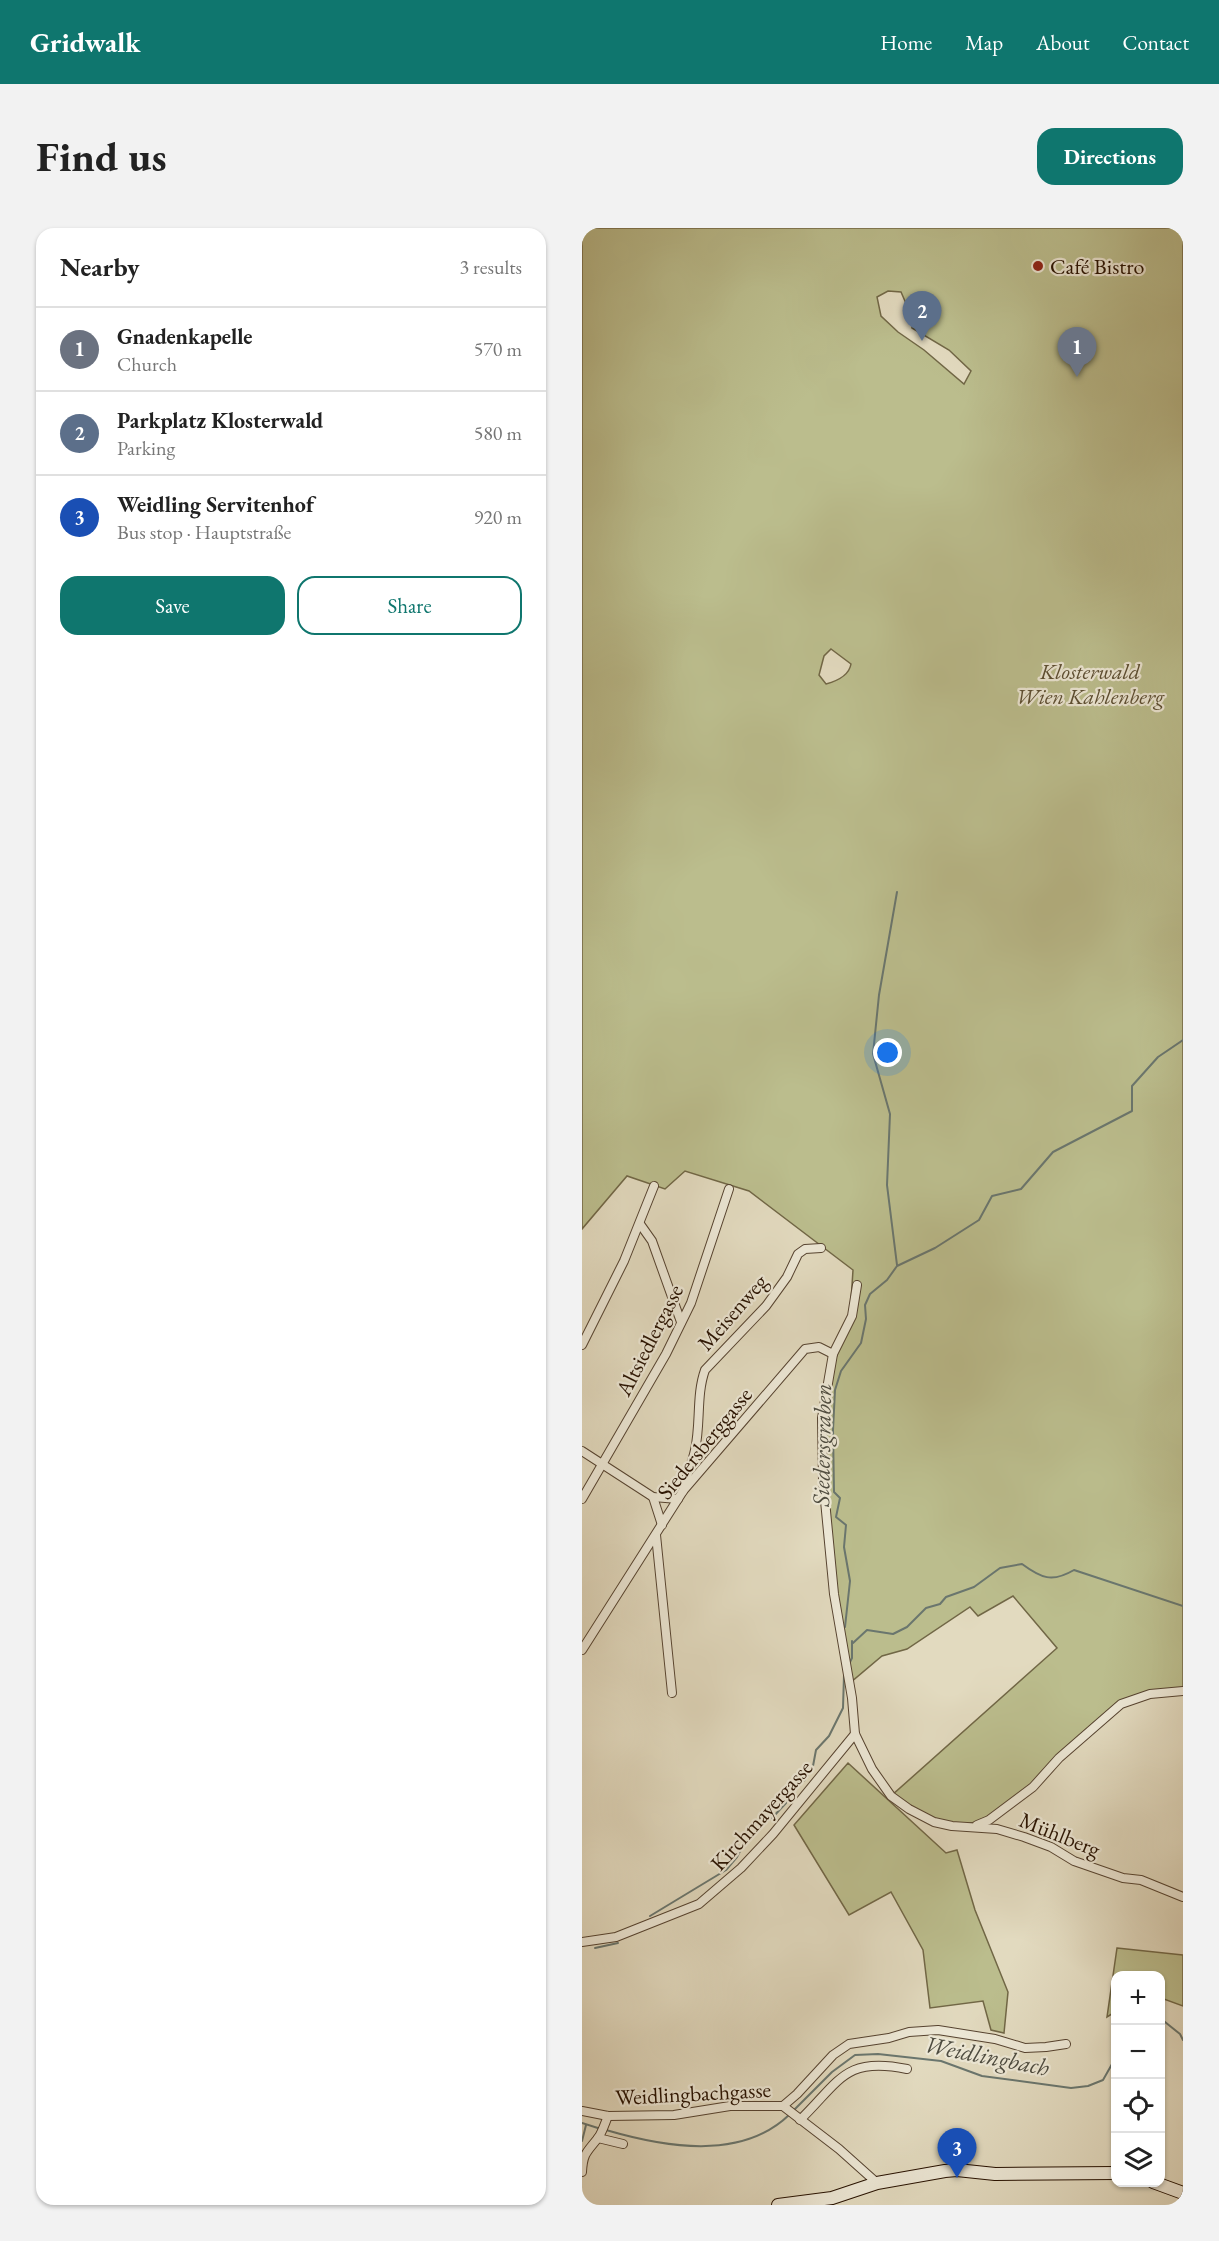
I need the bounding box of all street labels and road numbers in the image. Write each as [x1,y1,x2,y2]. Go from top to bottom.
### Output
street label: Meisenweg [691,1267,774,1357]
street label: Altsiedlergasse [608,1279,690,1402]
street label: Siedersberggasse [650,1381,759,1505]
street label: Kirchmayergasse [704,1753,819,1877]
street label: Mühlberg [1015,1805,1105,1864]
street label: Weidlingbachgasse [614,2075,772,2112]

